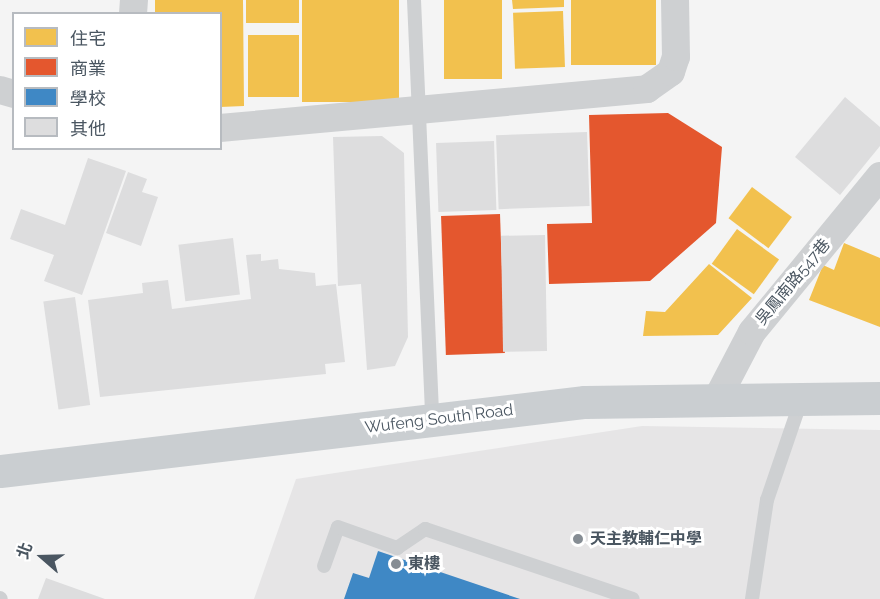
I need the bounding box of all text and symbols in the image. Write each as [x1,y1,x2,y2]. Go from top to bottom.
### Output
legend [12,12,222,150]
text: 住宅 [70,28,106,49]
text: 商業 [70,58,106,79]
text: 學校 [70,88,106,109]
text: 其他 [70,118,106,139]
street label: 吳鳳南路547巷 [752,235,834,329]
street label: Wufeng South Road [364,400,514,438]
north arrow [12,527,72,587]
place label: 天主教輔仁中學 [590,529,702,549]
marker: 天主教輔仁中學 [571,532,585,546]
text: 北 [13,540,36,561]
place label: 東樓 [408,554,440,574]
marker: 東樓 [389,557,403,571]

